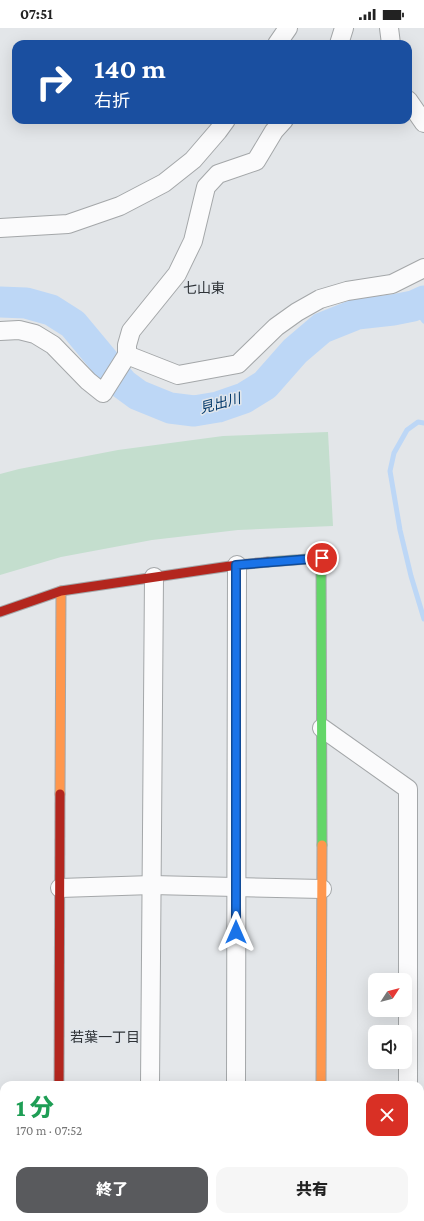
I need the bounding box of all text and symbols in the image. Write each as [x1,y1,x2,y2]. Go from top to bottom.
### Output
text: 07:51 [20,6,53,22]
text: 140 m [94,53,166,84]
icon: right [28,56,80,108]
text: 右折 [94,91,130,111]
district label: 七山東 [183,280,225,296]
water label: 見出川 [198,389,244,416]
pin [305,541,339,575]
icon: arrive [311,547,333,569]
position arrow [215,911,257,953]
north arrow [368,973,412,1017]
map controls [368,973,412,1069]
button: sound [368,1025,412,1069]
district label: 若葉一丁目 [70,1029,140,1045]
text: 1 分 [16,1094,54,1121]
button: close [366,1094,408,1136]
text: 170 m · 07:52 [16,1123,82,1138]
button: 終了 [16,1167,208,1213]
button: 共有 [216,1167,408,1213]

